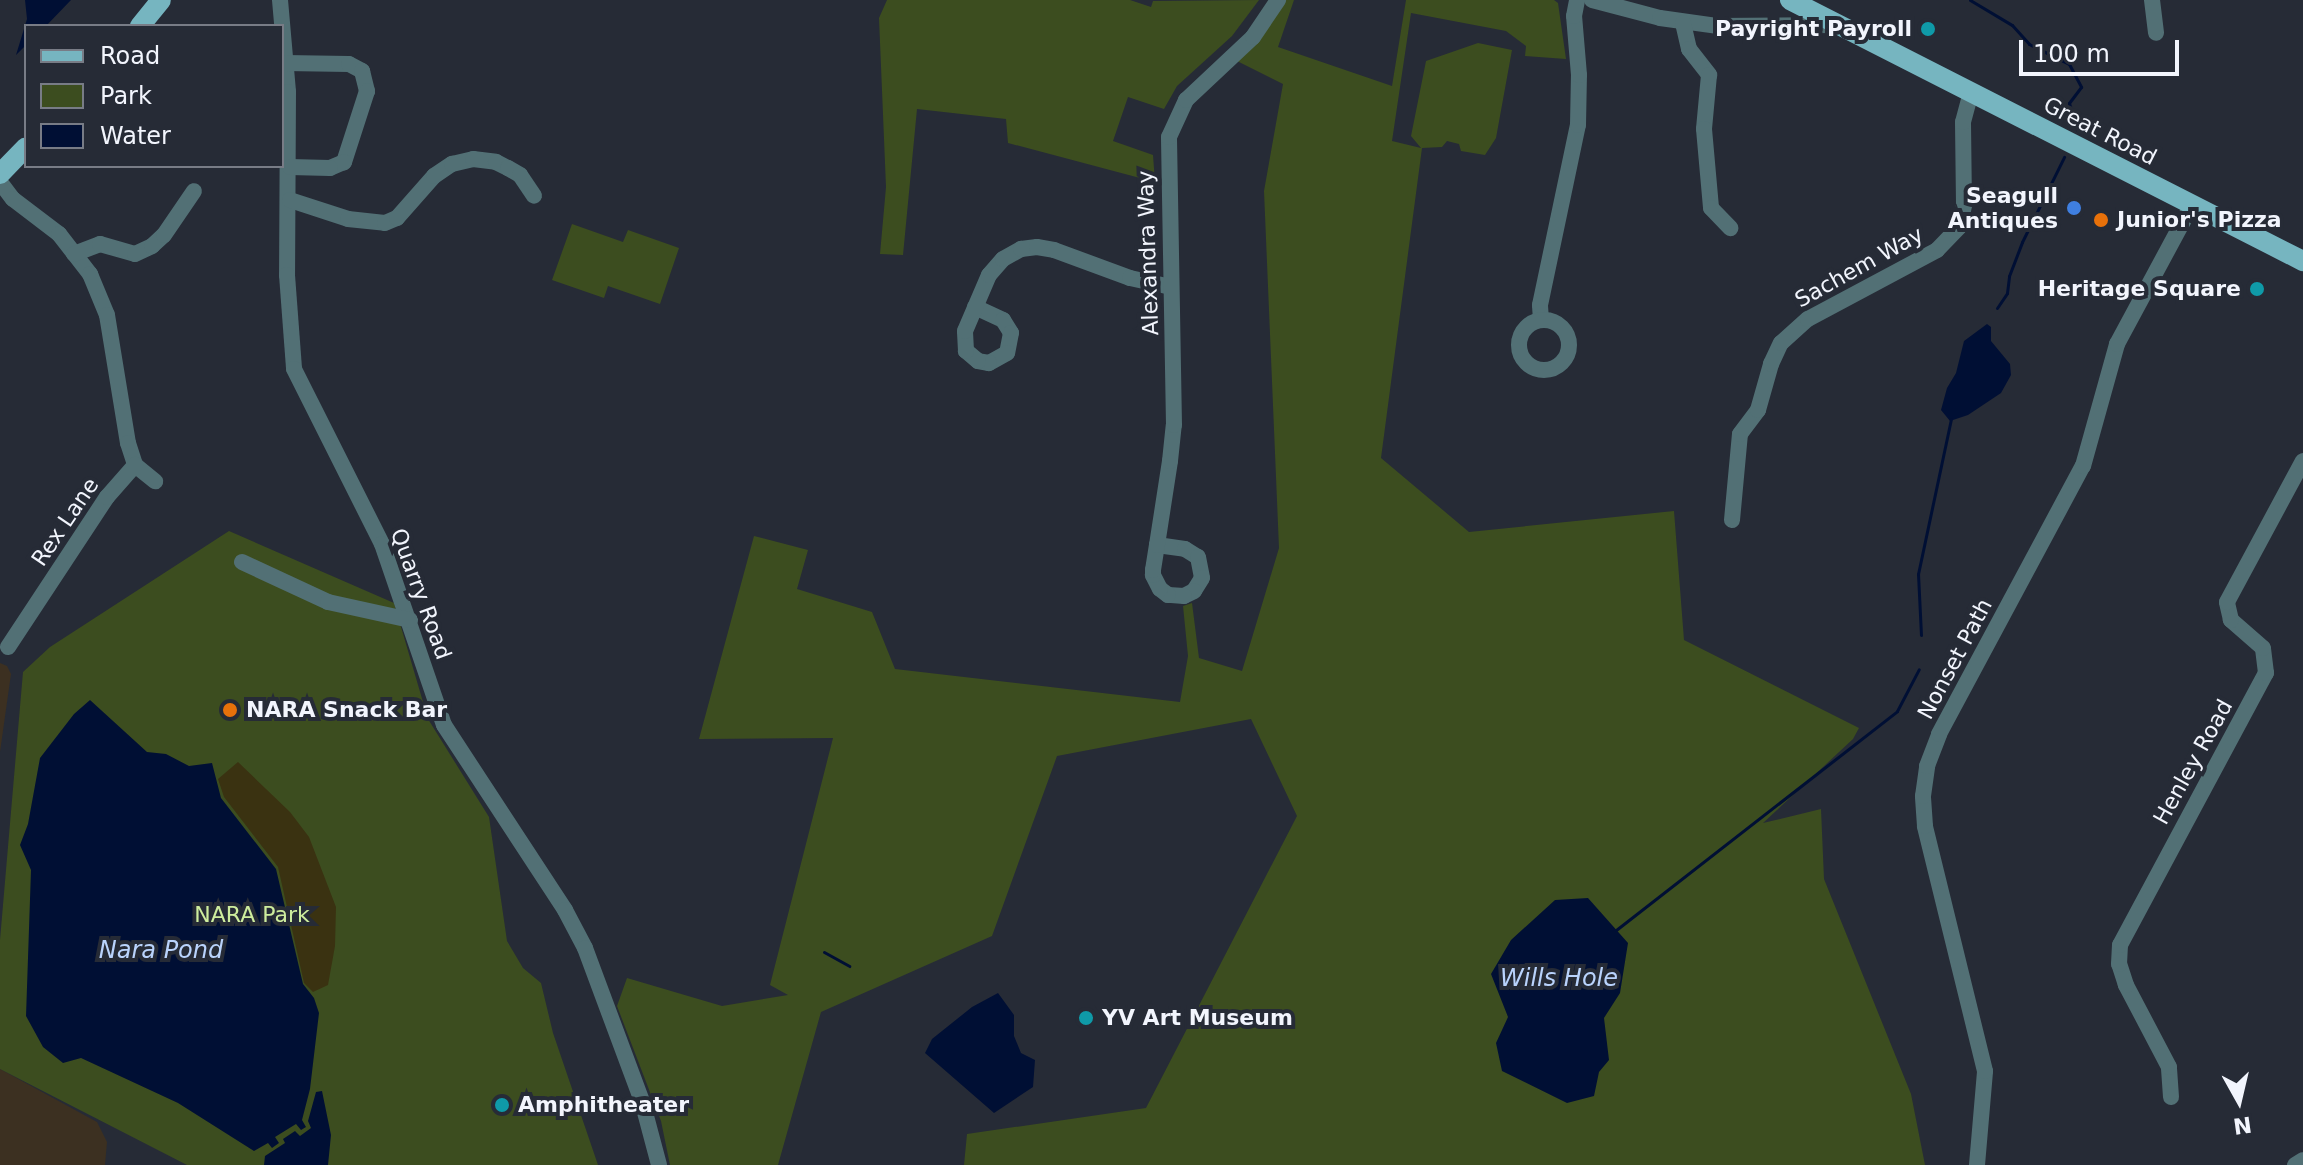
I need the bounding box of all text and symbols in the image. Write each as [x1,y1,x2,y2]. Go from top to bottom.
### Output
place label: Payright Payroll [1715,16,1912,42]
marker: Payright Payroll [1919,20,1937,38]
legend [24,24,284,168]
scale bar [2023,24,2183,74]
text: 100 m [2033,40,2110,68]
text: Road [100,42,160,70]
text: Park [100,82,152,110]
street label: Great Road [2039,91,2161,171]
text: Water [100,122,171,150]
street label: Alexandra Way [1132,170,1164,336]
place label: Seagull Antiques [1948,182,2058,234]
marker: Seagull Antiques [2065,199,2083,217]
place label: Junior's Pizza [2117,207,2282,233]
marker: Junior's Pizza [2092,211,2110,229]
street label: Sachem Way [1790,221,1928,313]
place label: Heritage Square [2038,276,2241,302]
marker: Heritage Square [2248,280,2266,298]
street label: Rex Lane [26,473,104,571]
street label: Quarry Road [385,525,457,663]
street label: Nonset Path [1912,594,1998,724]
street label: Henley Road [2148,695,2238,829]
place label: NARA Snack Bar [246,697,447,723]
marker: NARA Snack Bar [221,701,239,719]
park label: NARA Park [194,902,310,928]
water label: Nara Pond [99,937,223,965]
water label: Wills Hole [1500,965,1618,993]
place label: YV Art Museum [1102,1005,1293,1031]
marker: YV Art Museum [1077,1009,1095,1027]
north arrow [2199,1061,2279,1141]
place label: Amphitheater [518,1092,689,1118]
marker: Amphitheater [493,1096,511,1114]
text: N [2232,1112,2253,1139]

